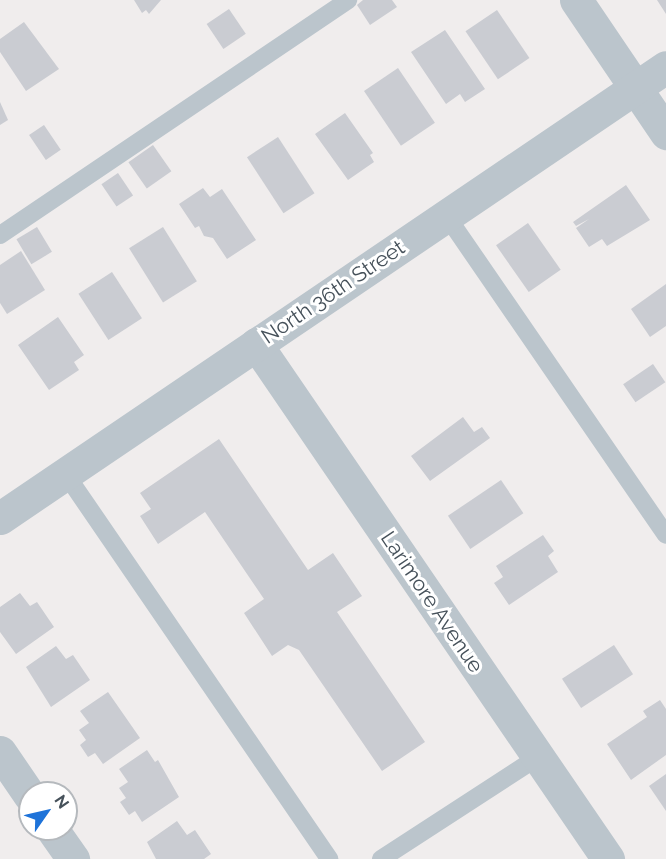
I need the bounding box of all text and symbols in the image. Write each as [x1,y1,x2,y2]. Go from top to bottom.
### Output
street label: North 36th Street [257,235,409,349]
street label: Larimore Avenue [375,526,489,678]
north arrow [18,781,78,841]
text: N [50,791,73,812]

